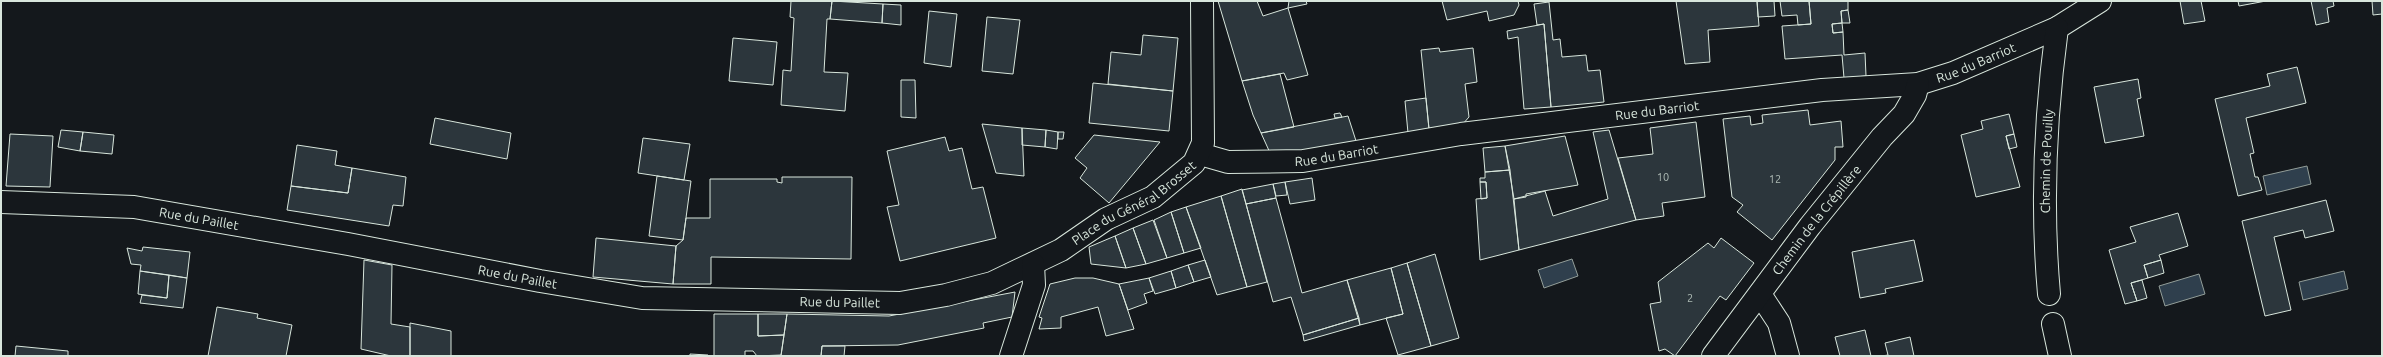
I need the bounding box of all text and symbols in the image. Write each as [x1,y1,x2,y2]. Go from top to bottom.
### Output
street label: Rue du Barriot [1934,40,2018,85]
street label: Rue du Barriot [1614,98,1700,122]
street label: Chemin de Pouilly [2038,109,2055,213]
street label: Rue du Barriot [1295,141,1379,168]
street label: Place du Général Brosset [1069,158,1198,248]
street label: Chemin de la Crépillère [1769,162,1864,277]
house number: 10 [1657,171,1669,183]
house number: 12 [1769,173,1781,185]
street label: Rue du Paillet [158,204,240,232]
street label: Rue du Paillet [477,262,558,291]
house number: 2 [1687,292,1693,304]
street label: Rue du Paillet [799,294,880,310]

